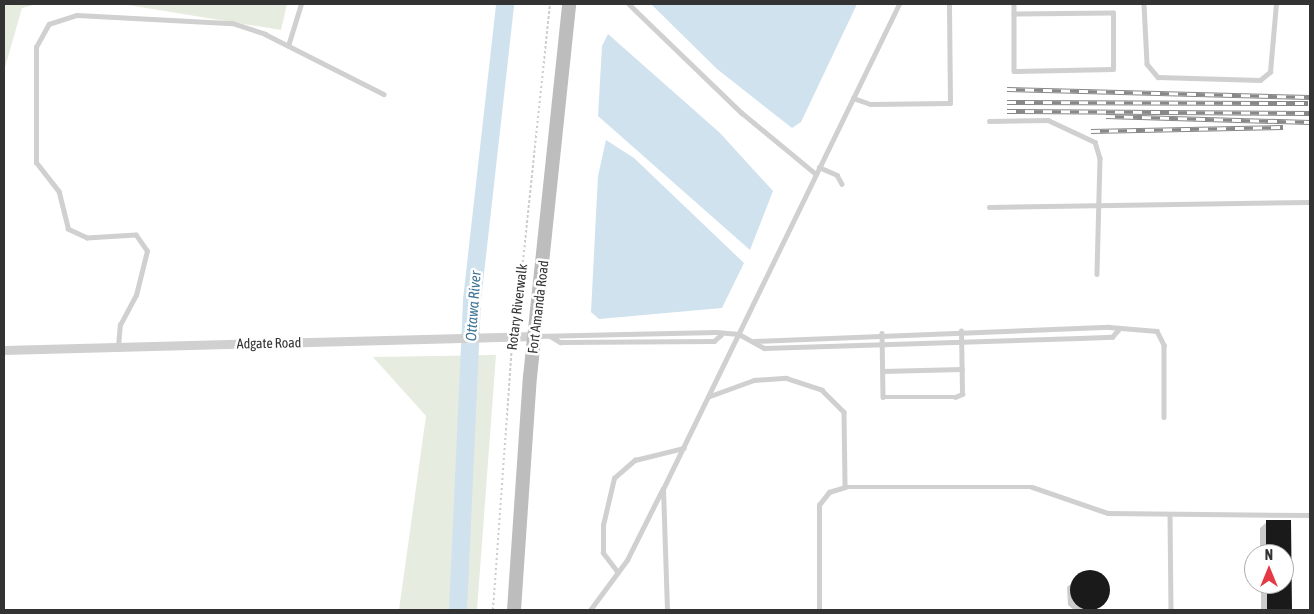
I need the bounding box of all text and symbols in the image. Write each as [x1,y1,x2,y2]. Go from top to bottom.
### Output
street label: Fort Amanda Road [524,259,552,355]
street label: Rotary Riverwalk [503,263,531,351]
water label: Ottawa River [462,270,484,342]
street label: Adgate Road [237,334,301,352]
north arrow [1244,544,1294,594]
text: N [1265,547,1273,563]

